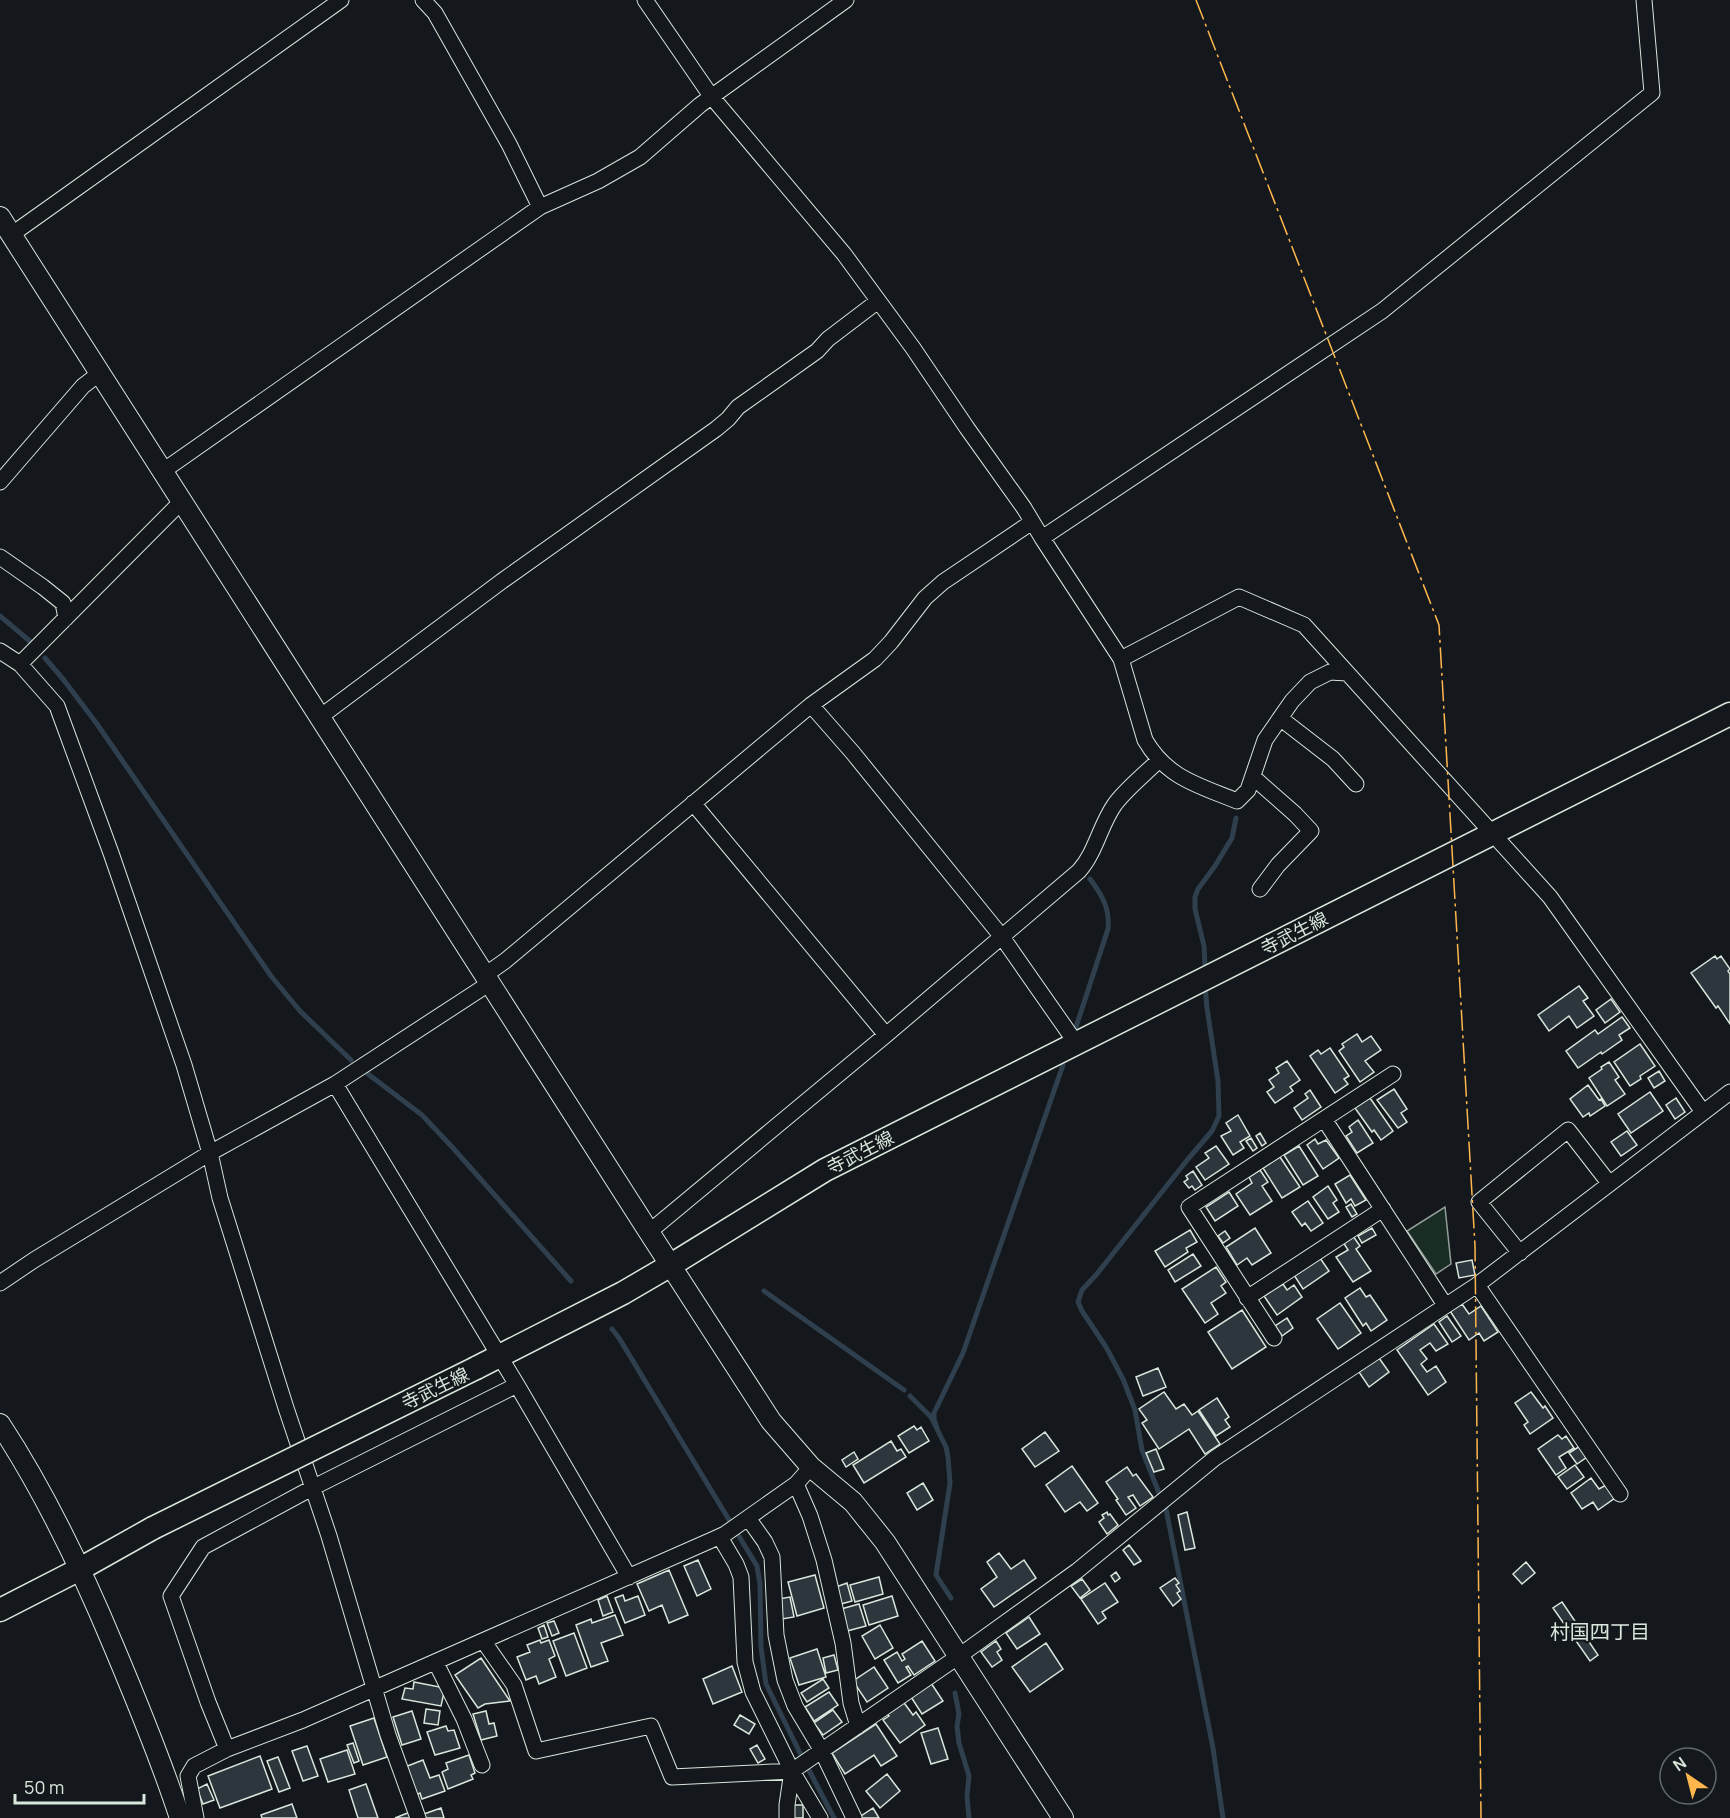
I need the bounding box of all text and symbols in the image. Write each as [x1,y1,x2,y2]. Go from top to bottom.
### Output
street label: 寺武生線 [1256,906,1332,960]
street label: 寺武生線 [822,1125,898,1179]
street label: 寺武生線 [397,1361,473,1415]
district label: 村国四丁目 [1550,1618,1650,1645]
north arrow [1658,1746,1718,1806]
text: N [1668,1751,1690,1776]
scale bar [15,1767,144,1805]
text: 50 m [24,1775,64,1799]

